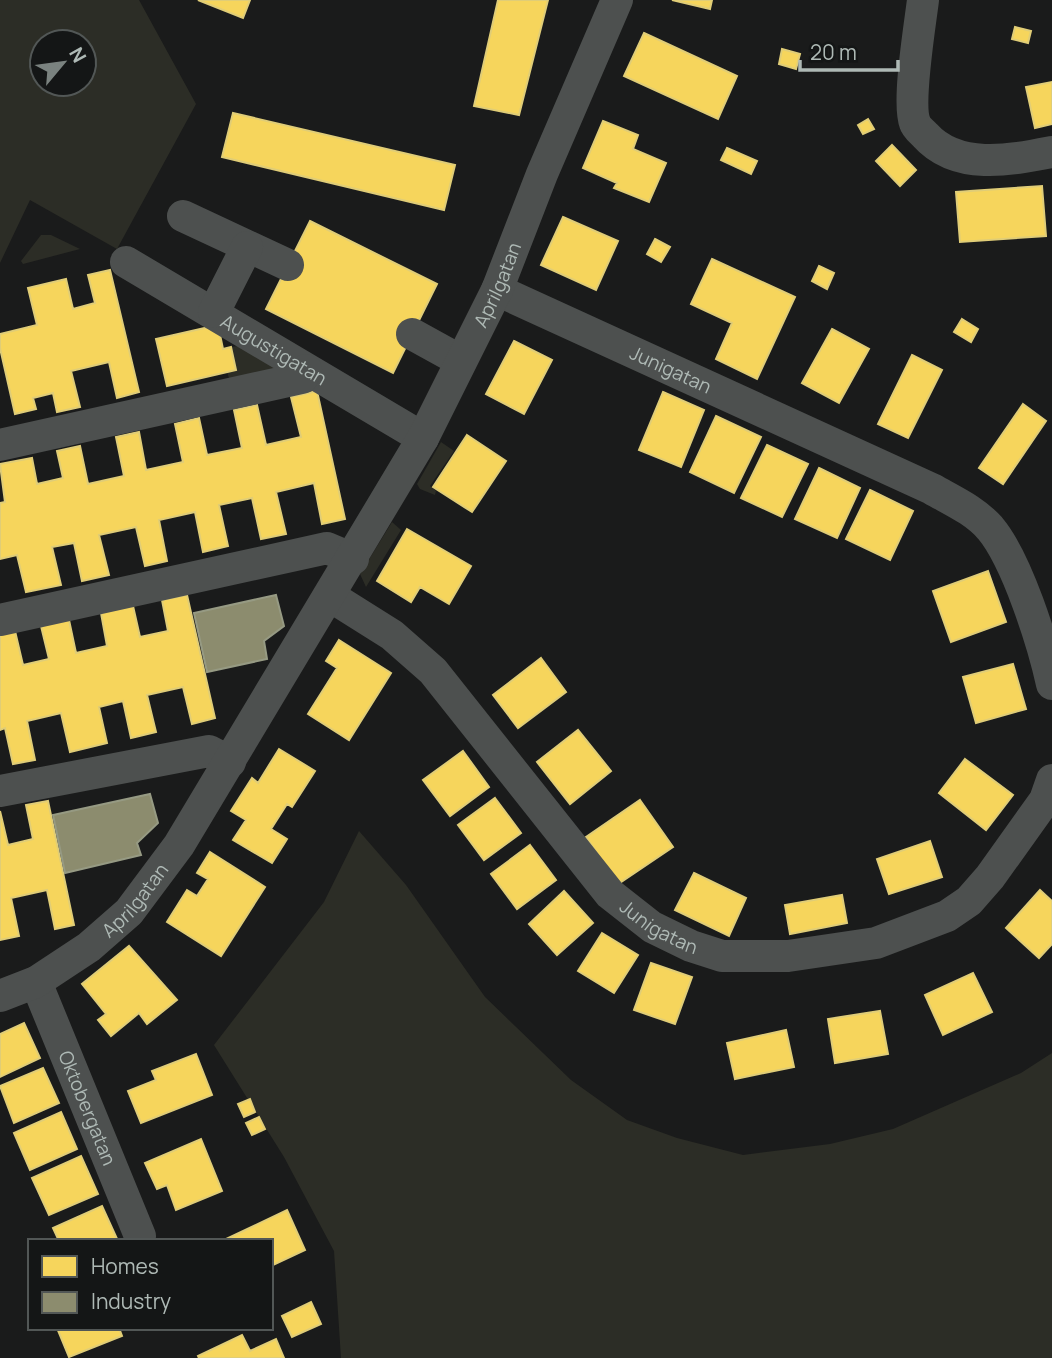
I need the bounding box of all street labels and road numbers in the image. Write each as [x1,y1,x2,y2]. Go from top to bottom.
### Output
street label: Aprilgatan [467,238,527,332]
street label: Augustigatan [216,308,332,391]
street label: Junigatan [626,340,716,399]
street label: Aprilgatan [96,858,174,943]
street label: Junigatan [614,894,701,960]
street label: Oktobergatan [52,1047,123,1169]

